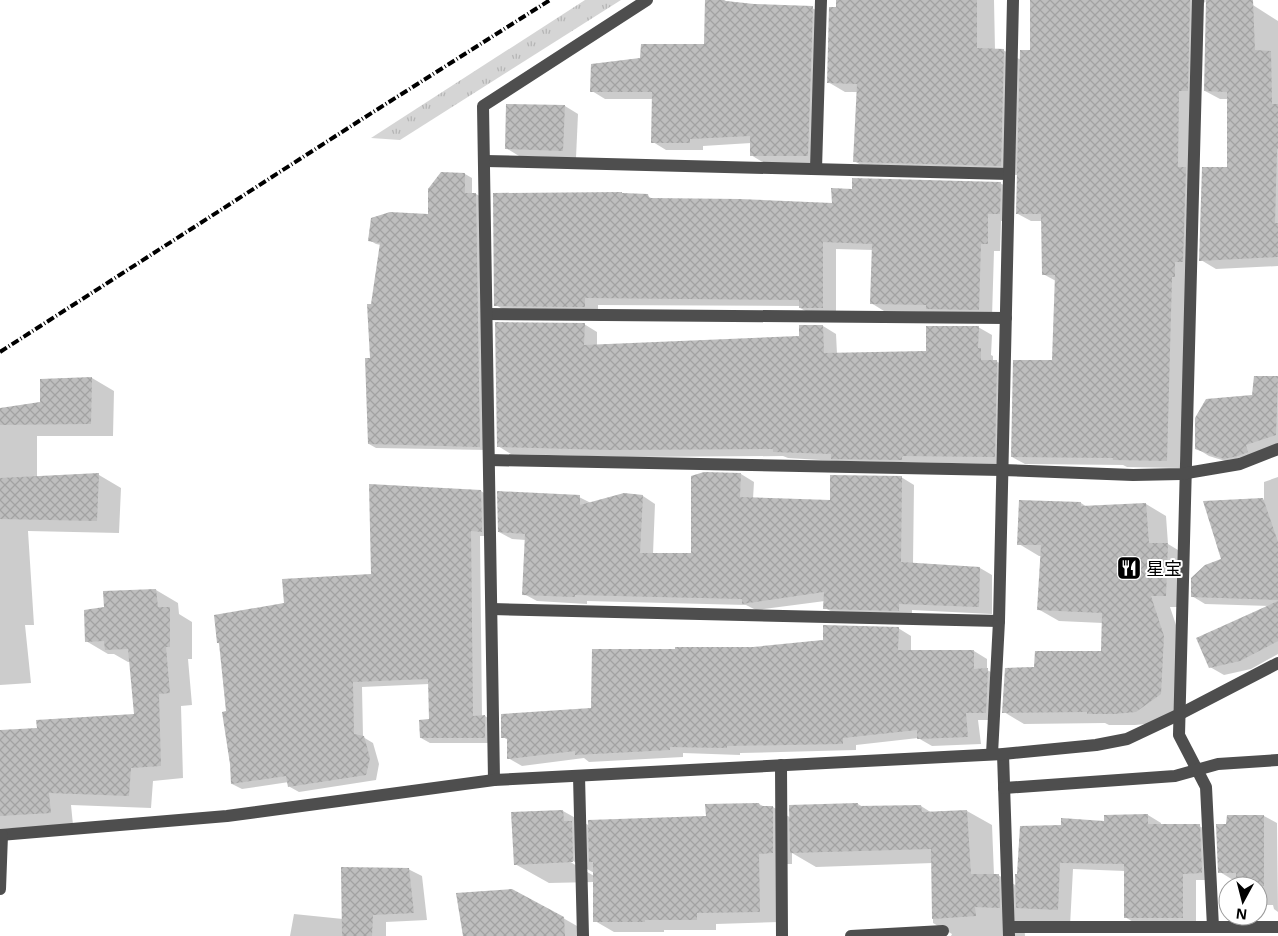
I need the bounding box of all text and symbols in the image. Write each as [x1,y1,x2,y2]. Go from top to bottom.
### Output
restaurant icon: 星宝 [1116,555,1142,581]
place label: 星宝 [1146,556,1182,580]
north arrow [1218,876,1268,926]
text: N [1235,904,1248,925]

